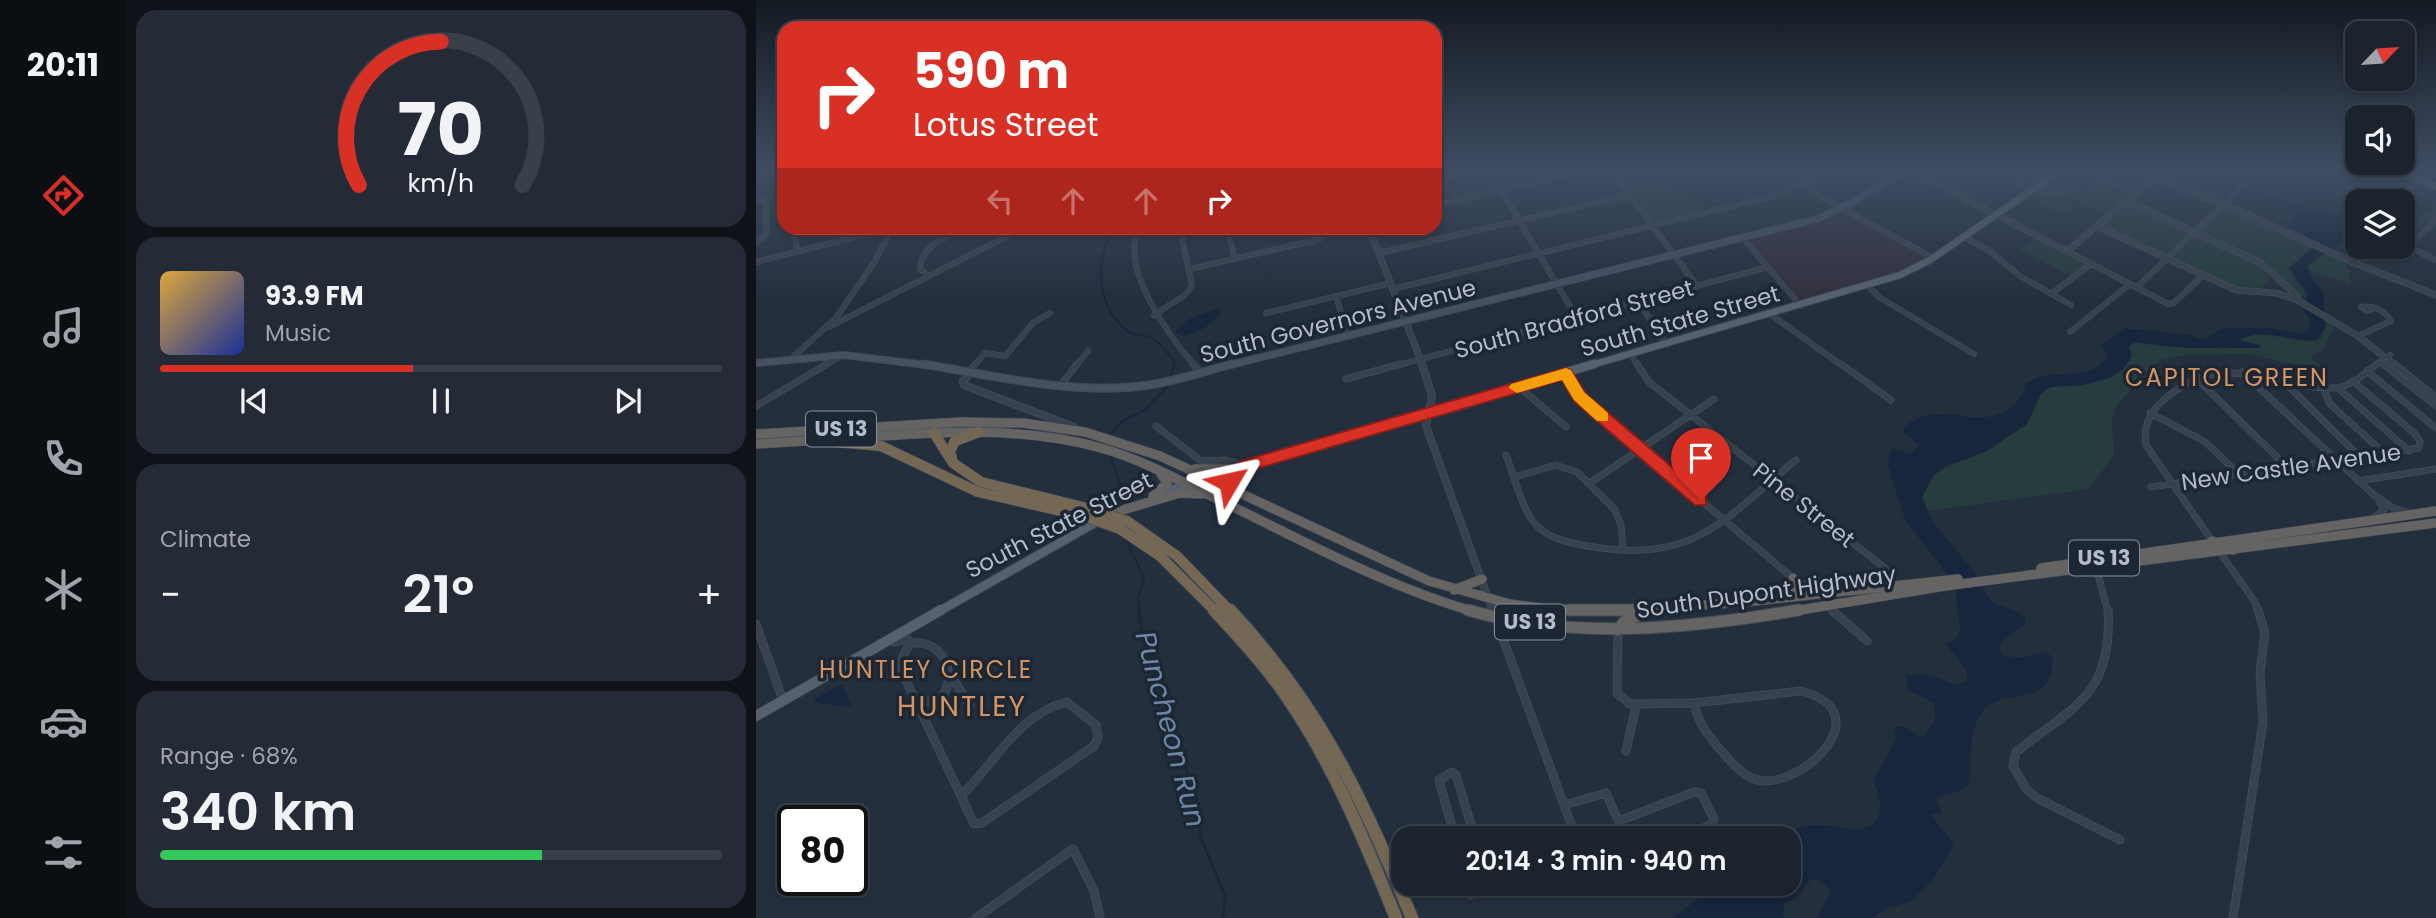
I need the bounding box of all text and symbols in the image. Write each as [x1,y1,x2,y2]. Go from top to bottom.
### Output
north arrow [2345,21,2415,91]
map controls [2345,21,2415,259]
text: 590 m [913,37,1069,105]
text: 20:11 [27,42,99,87]
icon: right [798,49,889,140]
text: 70 [398,79,484,180]
text: Lotus Street [913,102,1098,147]
button: sound [2345,105,2415,175]
text: km/h [408,165,474,200]
icon: directions [39,171,88,220]
icon: left [981,182,1019,220]
icon: ahead [1054,182,1092,220]
icon: ahead [1127,182,1165,220]
icon: right [1200,182,1238,220]
button: layers [2345,189,2415,259]
street label: South Governors Avenue [1197,271,1479,371]
street label: South Bradford Street [1451,272,1697,366]
street label: South State Street [1577,277,1783,365]
text: 93.9 FM [265,278,364,314]
icon: music [39,303,88,352]
text: Music [265,317,331,349]
district label: CAPITOL GREEN [2125,361,2329,394]
icon: previous [235,382,273,420]
icon: pause [422,382,460,420]
icon: next [609,382,647,420]
road number: US 13 [806,412,876,446]
pin [1671,428,1731,500]
icon: phone [39,434,88,483]
street label: New Castle Avenue [2179,436,2403,498]
icon: arrive [1682,439,1720,477]
position arrow [1192,445,1266,519]
street label: Pine Street [1746,455,1862,555]
street label: South State Street [960,464,1158,586]
text: Climate [160,523,251,555]
road number: US 13 [2069,540,2139,576]
text: 21° [403,558,474,631]
street label: South Dupont Highway [1634,558,1898,626]
icon: climate [39,565,88,614]
text: − [160,568,181,621]
text: + [696,568,722,621]
road number: US 13 [1495,604,1565,640]
water label: Puncheon Run [1126,627,1215,831]
district label: HUNTLEY CIRCLE [819,653,1033,686]
district label: HUNTLEY [897,687,1027,726]
icon: car [39,697,88,746]
text: Range · 68% [160,740,298,772]
text: 340 km [160,775,356,848]
speed limit sign: 80 [777,805,868,896]
icon: filters [39,828,88,877]
text: 20:14 · 3 min · 940 m [1465,843,1727,879]

